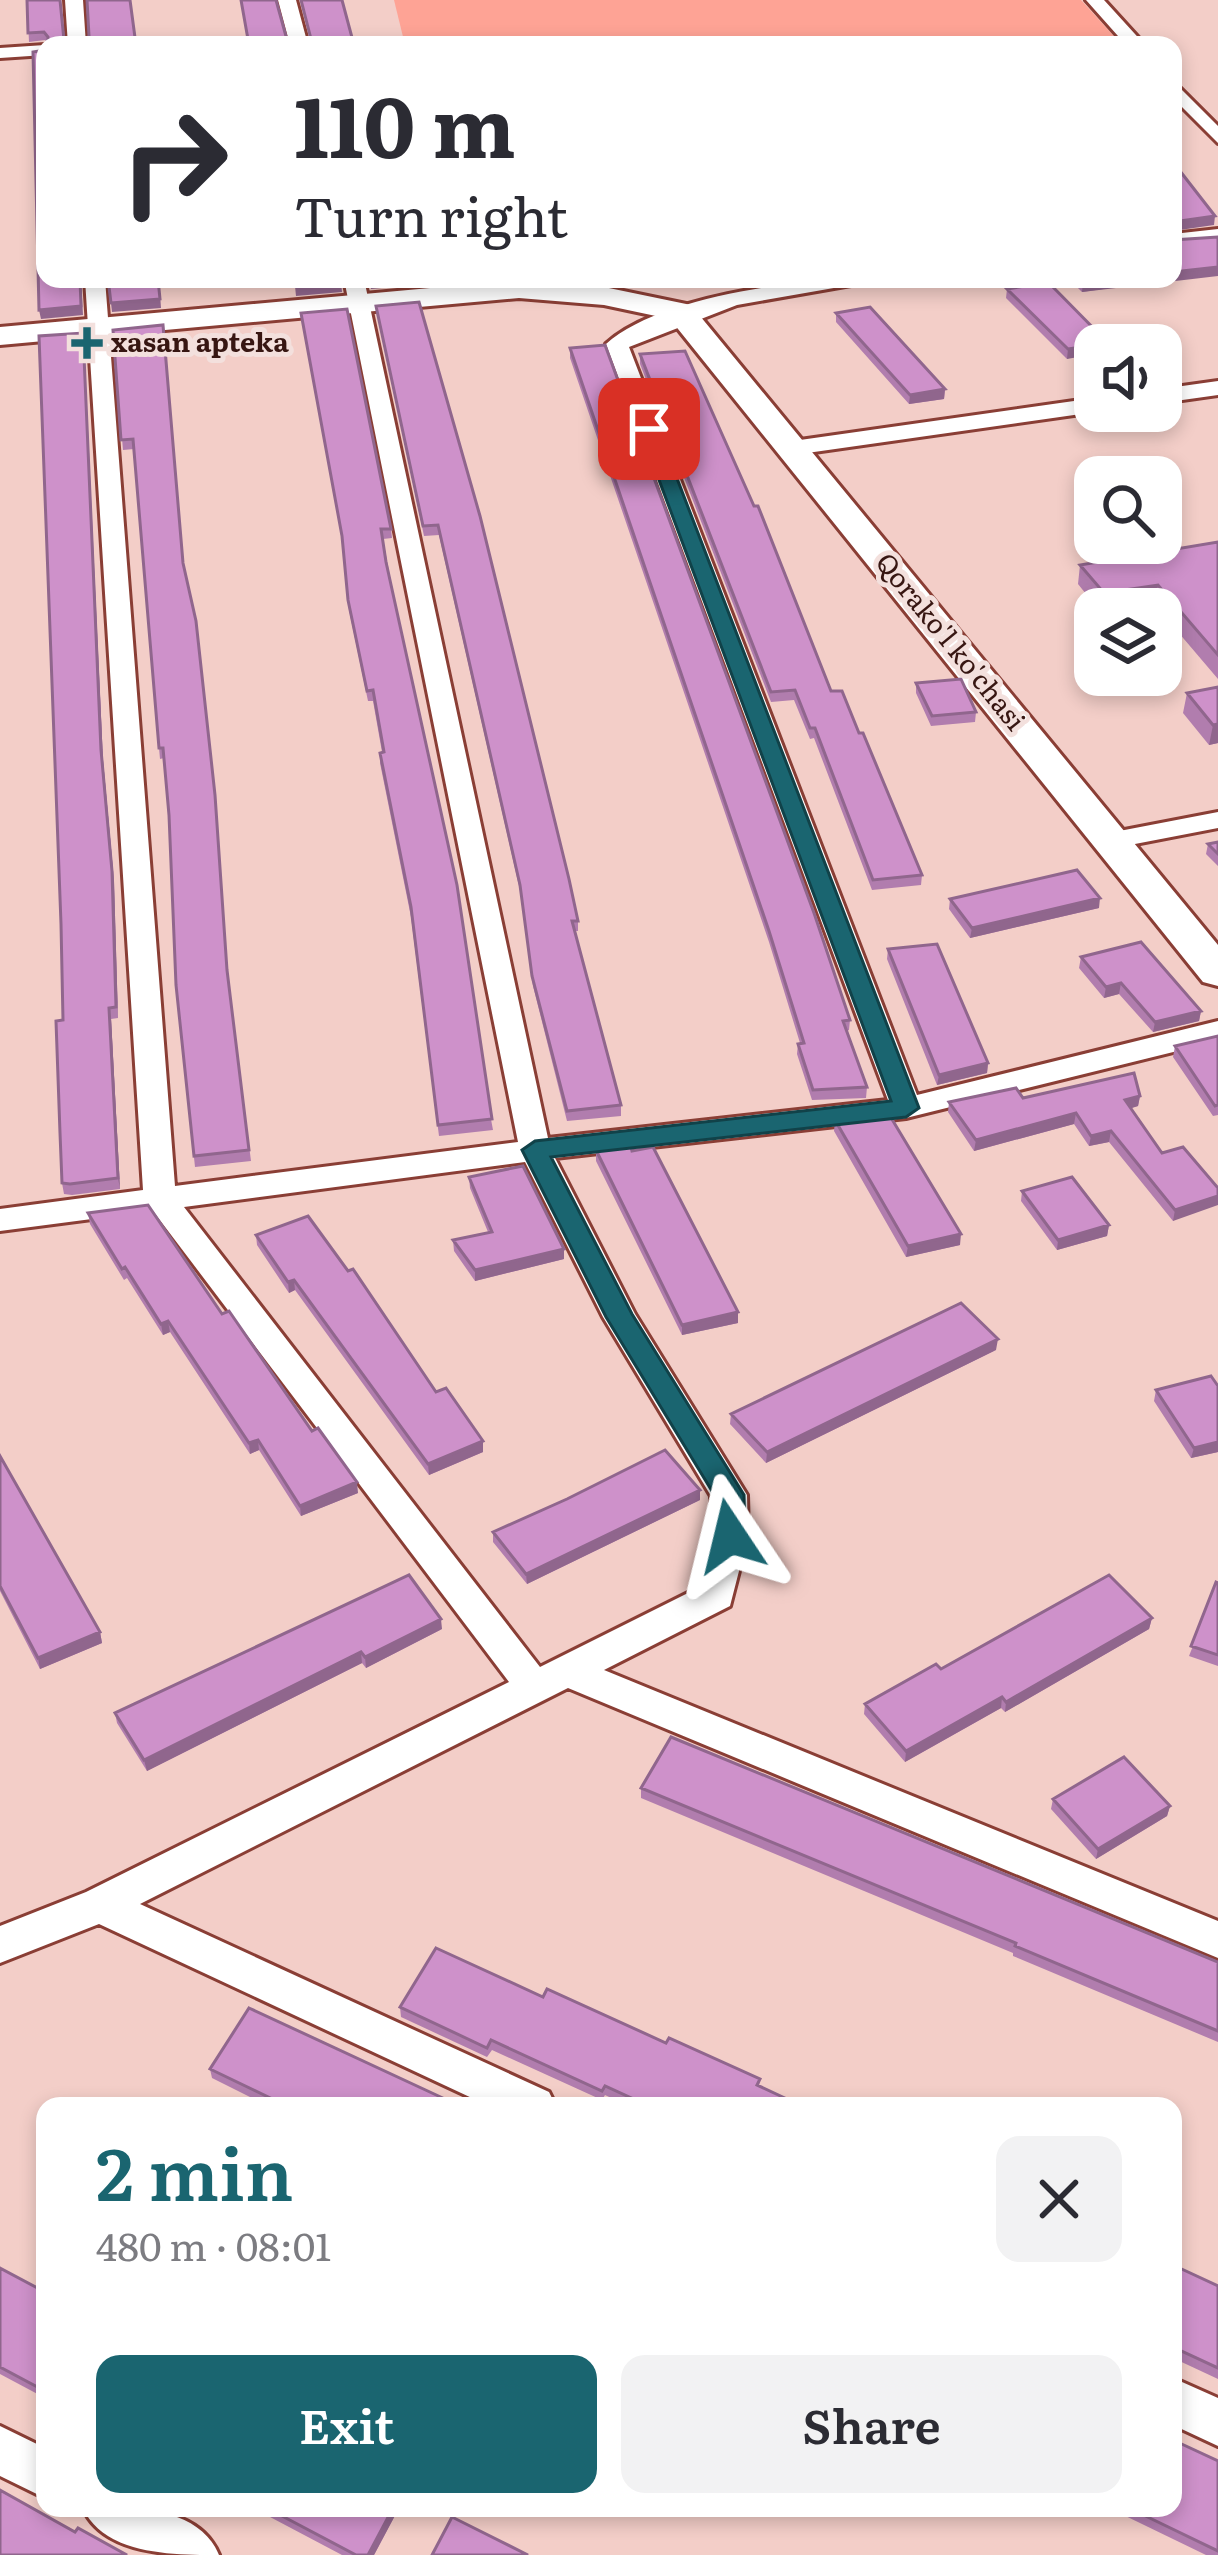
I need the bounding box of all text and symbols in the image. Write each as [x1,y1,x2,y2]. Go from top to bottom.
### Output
text: 110 m [294,59,516,184]
icon: right [96,84,252,240]
text: Turn right [294,173,568,254]
place label: xasan apteka [111,320,289,360]
map controls [1074,324,1182,696]
button: sound [1074,324,1182,432]
marker: xasan apteka [74,330,100,356]
pin [598,378,700,480]
icon: arrive [616,396,682,462]
button: search [1074,456,1182,564]
street label: Qorako'l ko'chasi [868,543,1037,738]
button: layers [1074,588,1182,696]
position arrow [667,1473,793,1599]
text: 2 min [96,2116,294,2223]
button: close [996,2136,1122,2262]
text: 480 m · 08:01 [96,2215,331,2273]
button: Exit [96,2355,597,2493]
button: Share [621,2355,1122,2493]

